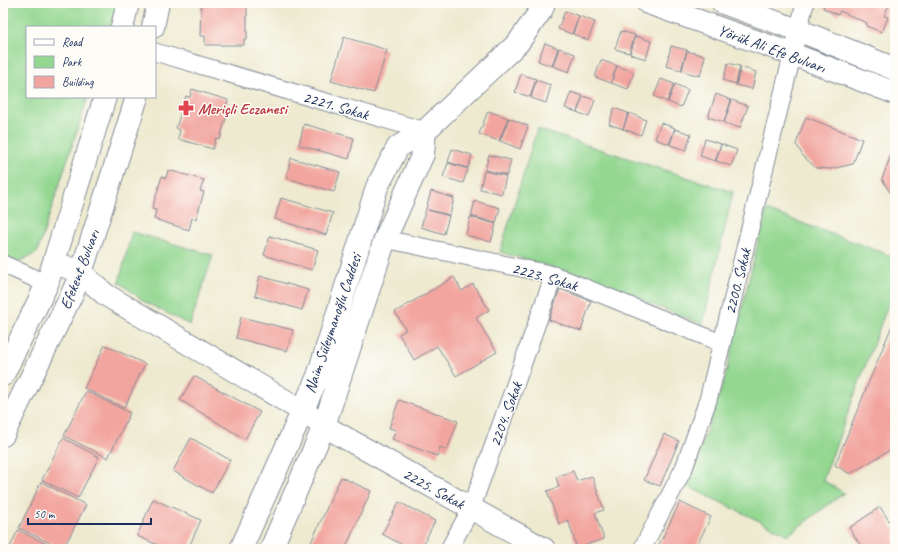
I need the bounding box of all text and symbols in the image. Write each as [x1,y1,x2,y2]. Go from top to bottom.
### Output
street label: Yörük Ali Efe Bulvarı [715,20,829,78]
legend [26,26,156,98]
text: Road [62,34,84,50]
text: Park [62,54,83,70]
text: Building [62,74,94,90]
street label: 2221. Sokak [301,87,372,125]
pharmacy icon: Meriçli Eczanesi [177,99,195,117]
place label: Meriçli Eczanesi [198,99,289,119]
street label: Efekent Bulvarı [56,226,105,312]
street label: 2200. Sokak [720,245,756,316]
street label: Naim Süleymanoğlu Caddesi [300,249,367,396]
street label: 2223. Sokak [510,258,581,296]
street label: 2204. Sokak [485,378,527,449]
street label: 2225. Sokak [399,464,469,514]
scale bar [28,500,151,526]
text: 50 m [34,506,56,522]

